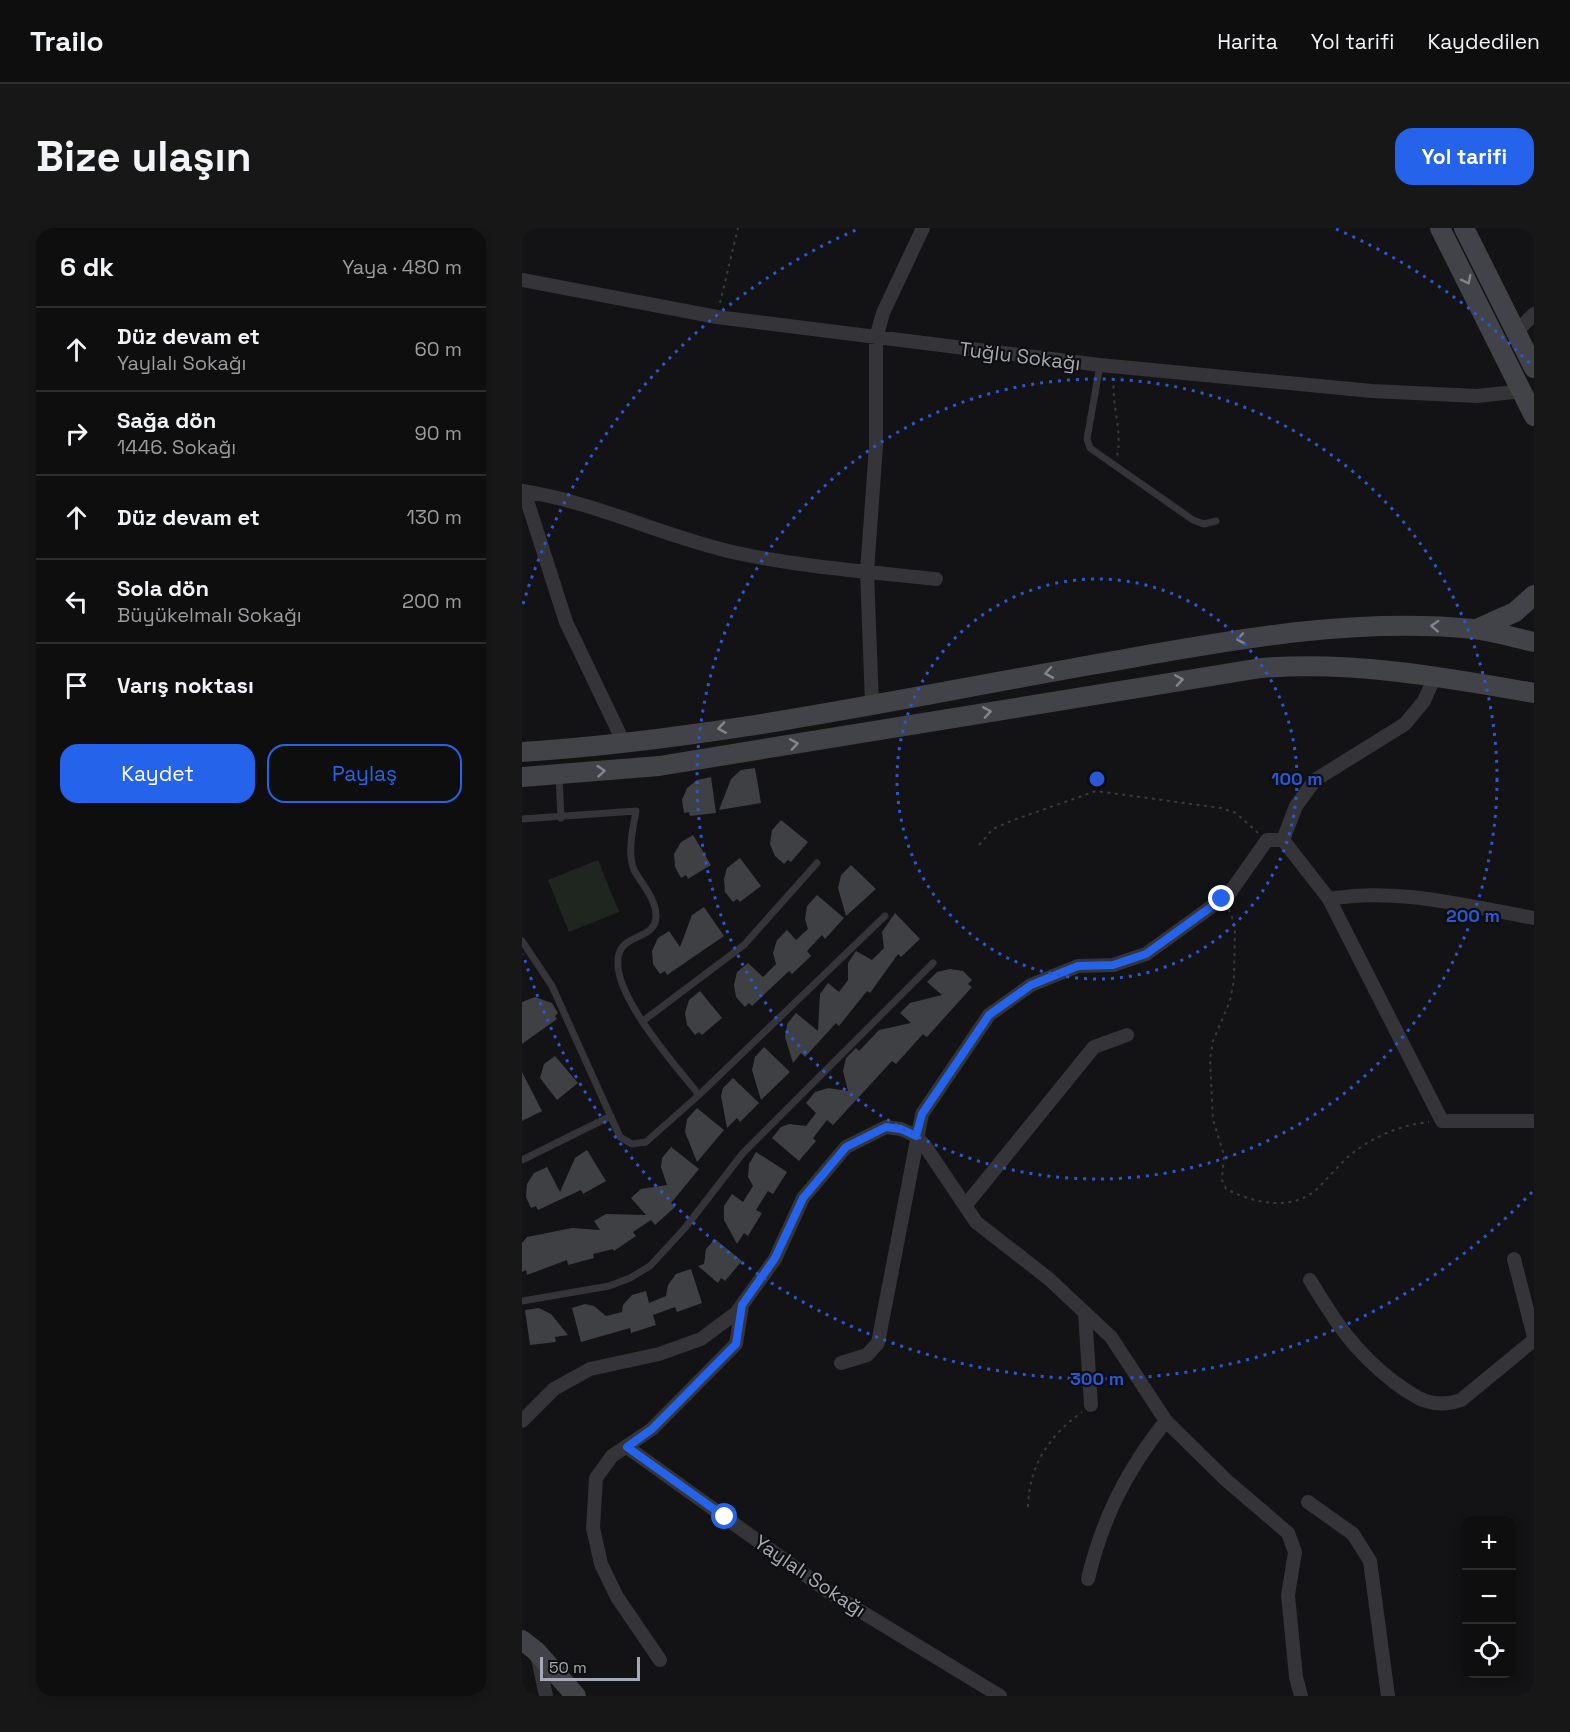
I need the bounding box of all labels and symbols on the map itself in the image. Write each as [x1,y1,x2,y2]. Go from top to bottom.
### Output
one-way arrow [1459,274,1471,285]
street label: Tuğlu Sokağı [958,336,1082,376]
one-way arrow [1431,620,1440,633]
one-way arrow [1236,633,1246,645]
one-way arrow [1044,666,1054,679]
one-way arrow [1174,674,1184,687]
one-way arrow [981,706,991,719]
one-way arrow [717,722,726,734]
one-way arrow [790,738,799,750]
one-way arrow [597,765,606,778]
text: 100 m [1271,767,1323,790]
centre of rings [1087,769,1107,789]
route end [1208,885,1234,911]
text: 200 m [1446,904,1500,927]
text: 300 m [1070,1367,1124,1390]
route start [711,1503,737,1529]
street label: Yaylalı Sokağı [749,1529,871,1623]
scale bar [540,1654,640,1682]

